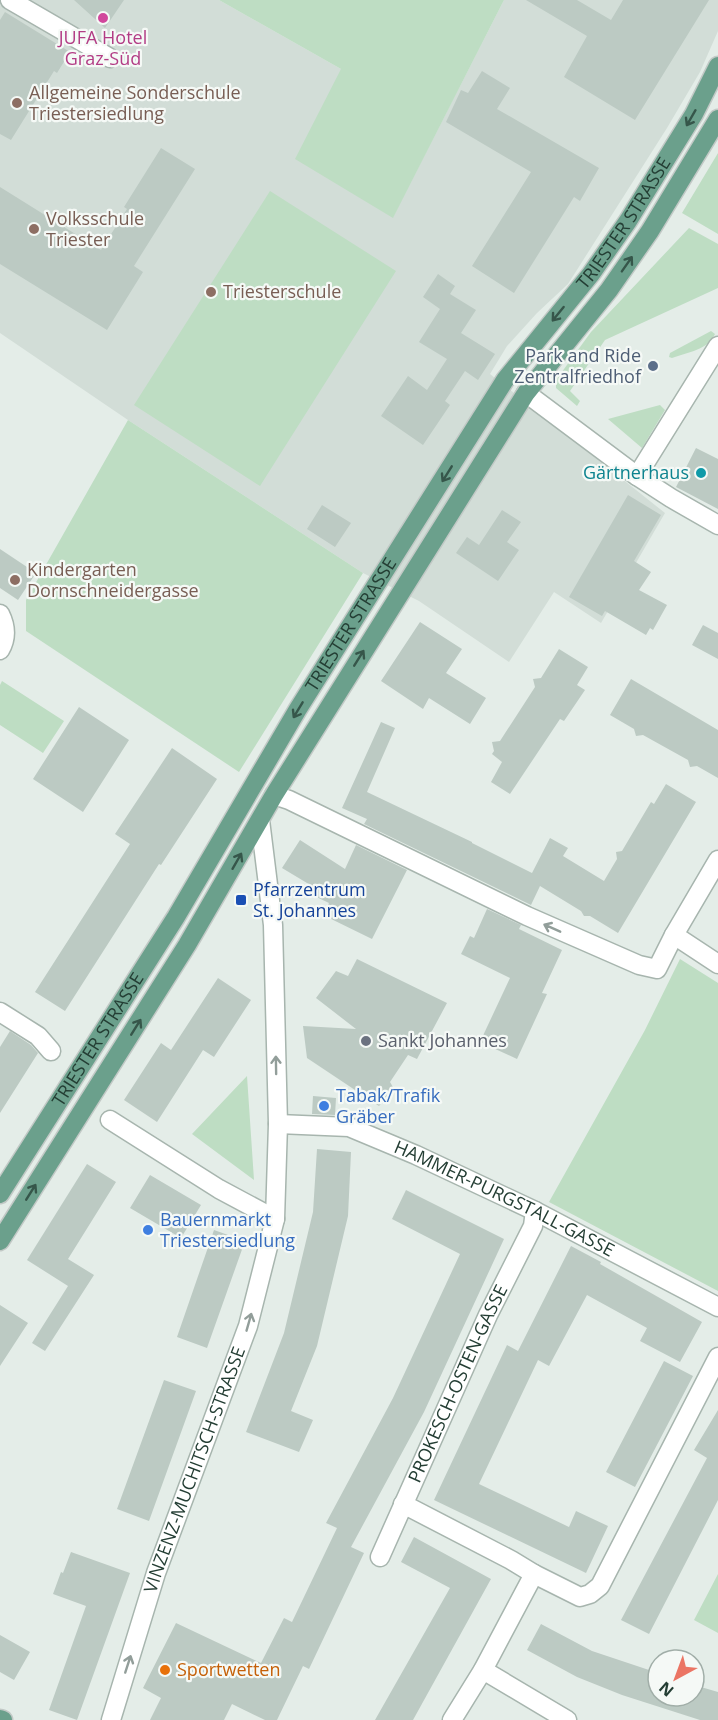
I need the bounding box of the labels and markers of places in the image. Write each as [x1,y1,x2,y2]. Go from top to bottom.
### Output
marker: JUFA Hotel Graz-Süd [96,11,110,25]
place label: JUFA Hotel Graz-Süd [57,25,147,70]
place label: Allgemeine Sonderschule Triestersiedlung [29,80,241,125]
marker: Allgemeine Sonderschule Triestersiedlung [10,96,24,110]
place label: Volksschule Triester [46,206,144,251]
marker: Volksschule Triester [27,222,41,236]
place label: Triesterschule [223,279,341,303]
marker: Triesterschule [204,285,218,299]
place label: Park and Ride Zentralfriedhof [514,343,642,388]
marker: Park and Ride Zentralfriedhof [646,359,660,373]
place label: Gärtnerhaus [583,460,689,484]
marker: Gärtnerhaus [694,466,708,480]
place label: Kindergarten Dornschneidergasse [27,557,199,602]
marker: Kindergarten Dornschneidergasse [8,573,22,587]
place label: Pfarrzentrum St. Johannes [253,877,366,922]
marker: Pfarrzentrum St. Johannes [234,893,248,907]
place label: Sankt Johannes [378,1028,507,1052]
marker: Sankt Johannes [359,1034,373,1048]
place label: Tabak/Trafik Gräber [336,1083,441,1128]
marker: Tabak/Trafik Gräber [317,1099,331,1113]
place label: Bauernmarkt Triestersiedlung [160,1207,295,1252]
marker: Bauernmarkt Triestersiedlung [141,1223,155,1237]
place label: Sportwetten [177,1657,281,1681]
marker: Sportwetten [158,1663,172,1677]

